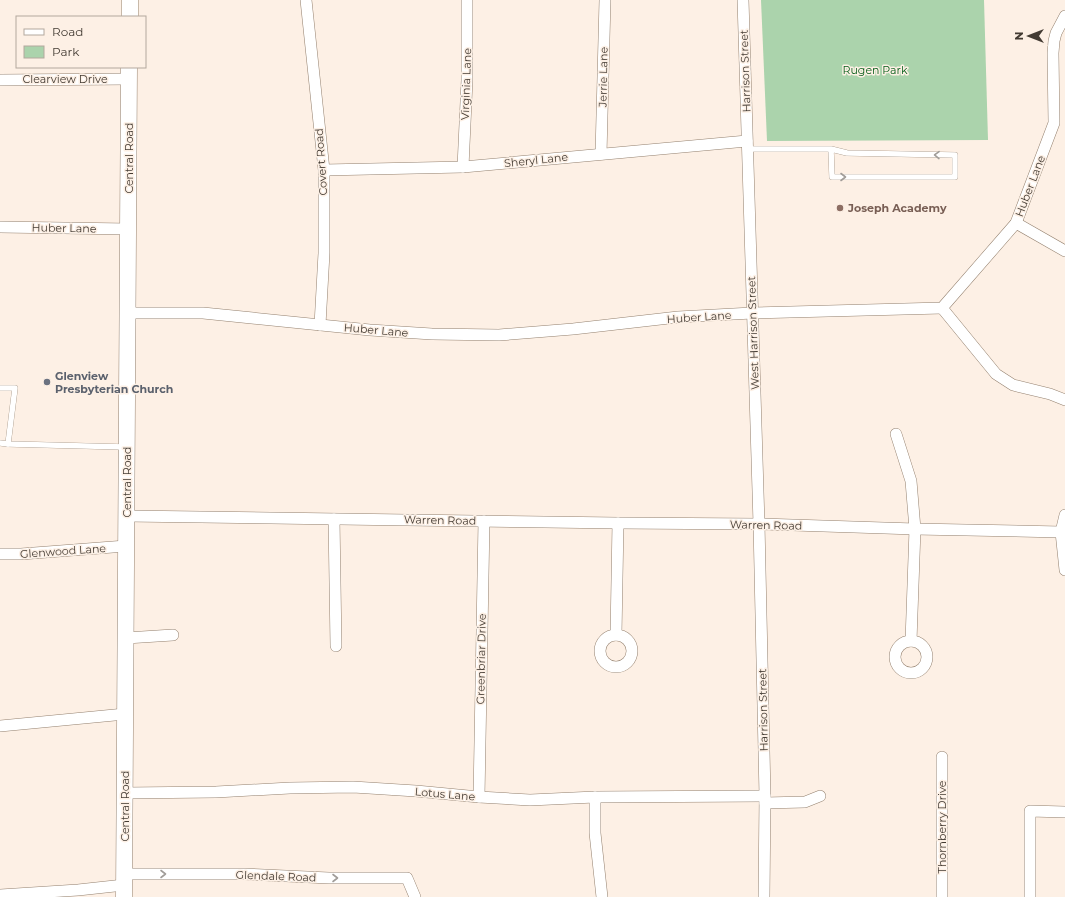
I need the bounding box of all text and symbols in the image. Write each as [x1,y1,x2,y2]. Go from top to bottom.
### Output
legend [16,16,146,68]
north arrow [1009,16,1049,56]
text: Road [52,24,83,39]
street label: Harrison Street [737,29,753,113]
text: N [1012,32,1026,40]
text: Park [52,44,80,59]
street label: Jerrie Lane [595,46,611,108]
street label: Virginia Lane [458,47,474,120]
park label: Rugen Park [843,63,908,77]
street label: Clearview Drive [22,72,108,86]
street label: Central Road [122,122,136,194]
street label: Covert Road [312,128,330,196]
street label: Sheryl Lane [503,150,569,170]
one-way arrow [934,151,940,159]
street label: Huber Lane [1012,153,1048,219]
one-way arrow [840,173,846,181]
place label: Joseph Academy [847,201,947,215]
marker: Joseph Academy [835,203,845,213]
street label: Huber Lane [31,220,97,236]
street label: West Harrison Street [744,275,762,390]
street label: Huber Lane [666,308,732,326]
street label: Huber Lane [343,320,409,340]
place label: Glenview Presbyterian Church [55,369,173,396]
marker: Glenview Presbyterian Church [42,377,52,387]
street label: Central Road [120,446,134,518]
street label: Warren Road [404,512,476,528]
street label: Warren Road [730,517,802,533]
street label: Glenwood Lane [20,541,107,561]
street label: Greenbriar Drive [473,613,489,705]
street label: Harrison Street [755,668,771,752]
street label: Central Road [118,770,132,842]
street label: Thornberry Drive [935,780,949,873]
street label: Lotus Lane [414,784,476,804]
street label: Glendale Road [235,868,317,884]
one-way arrow [160,870,166,878]
one-way arrow [332,874,338,882]

